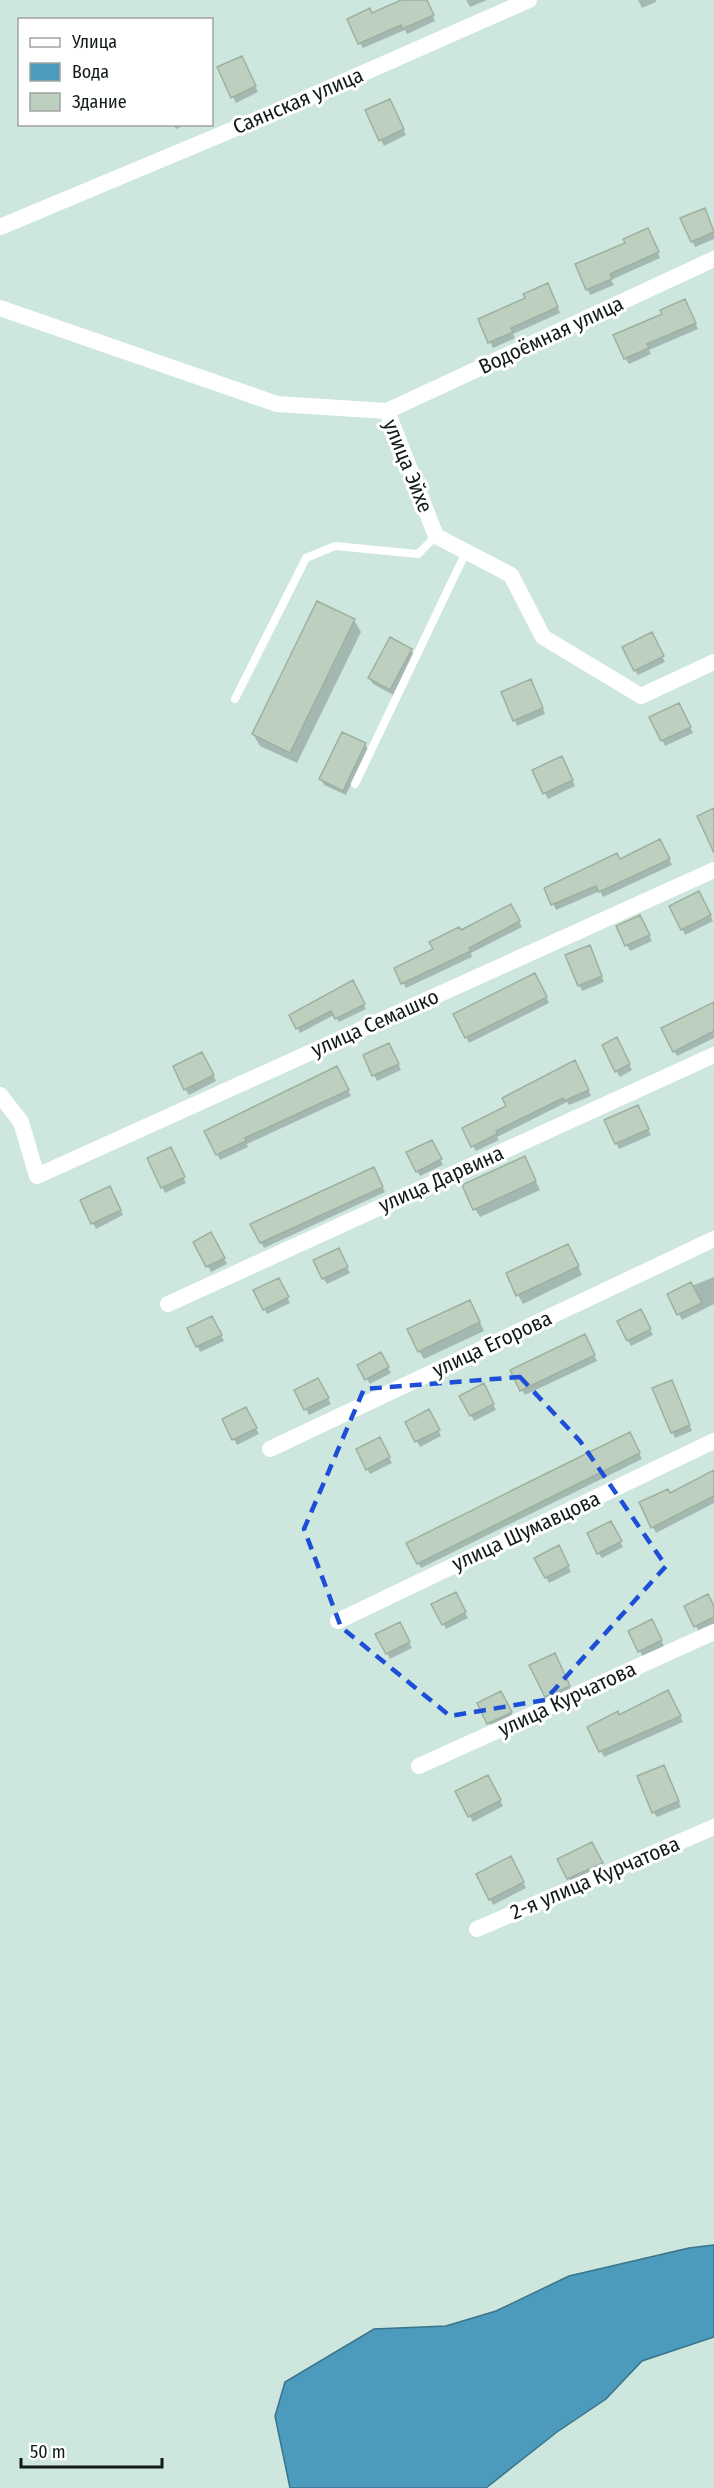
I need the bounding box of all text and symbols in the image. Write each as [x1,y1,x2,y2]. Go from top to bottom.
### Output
legend [18,18,213,126]
text: Улица [71,31,117,53]
text: Вода [72,61,109,83]
street label: Саянская улица [229,62,367,140]
text: Здание [72,91,127,113]
street label: Водоёмная улица [475,290,627,380]
street label: улица Эйхе [378,416,438,516]
street label: улица Семашко [307,983,443,1063]
street label: улица Дарвина [374,1140,508,1218]
street label: улица Егорова [428,1305,556,1383]
street label: улица Шумавцова [448,1485,604,1577]
street label: улица Курчатова [494,1656,640,1742]
street label: 2-я улица Курчатова [507,1831,683,1925]
scale bar [21,2431,162,2469]
text: 50 m [30,2441,66,2463]

